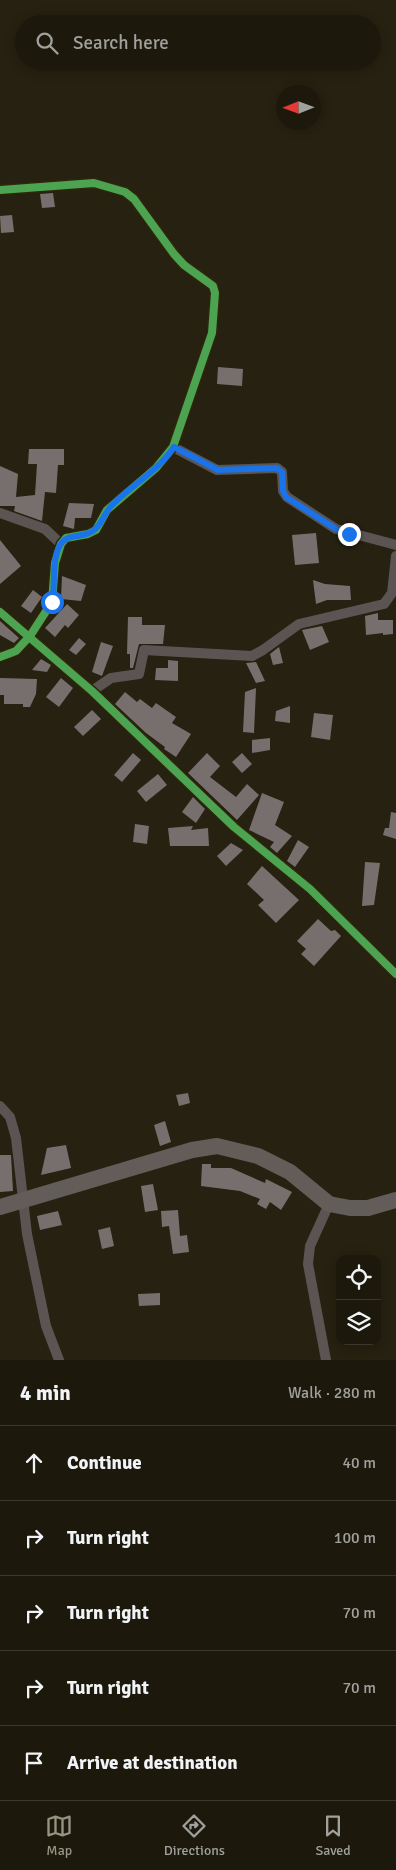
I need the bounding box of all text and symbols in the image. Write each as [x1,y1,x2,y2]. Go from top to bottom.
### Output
search box [15,15,381,70]
icon: search [33,29,61,57]
text: Search here [73,31,169,55]
north arrow [276,85,321,130]
route end [338,523,361,546]
route start [41,591,64,614]
map controls [336,1255,381,1345]
button: locate [336,1255,381,1300]
button: layers [336,1300,381,1345]
text: 4 min [20,1380,71,1406]
text: Walk · 280 m [288,1383,376,1403]
icon: ahead [20,1449,48,1477]
text: Continue [67,1451,142,1475]
text: 40 m [342,1453,376,1473]
icon: right [20,1524,48,1552]
text: Turn right [67,1526,149,1550]
text: 100 m [334,1528,376,1548]
icon: right [20,1599,48,1627]
text: Turn right [67,1601,149,1625]
text: 70 m [342,1603,376,1623]
icon: right [20,1674,48,1702]
text: Turn right [67,1676,149,1700]
text: 70 m [342,1678,376,1698]
icon: arrive [20,1749,48,1777]
text: Arrive at destination [67,1751,238,1775]
tab: Map [45,1812,73,1859]
tab: Directions [164,1812,225,1859]
tab: Saved [315,1812,351,1859]

